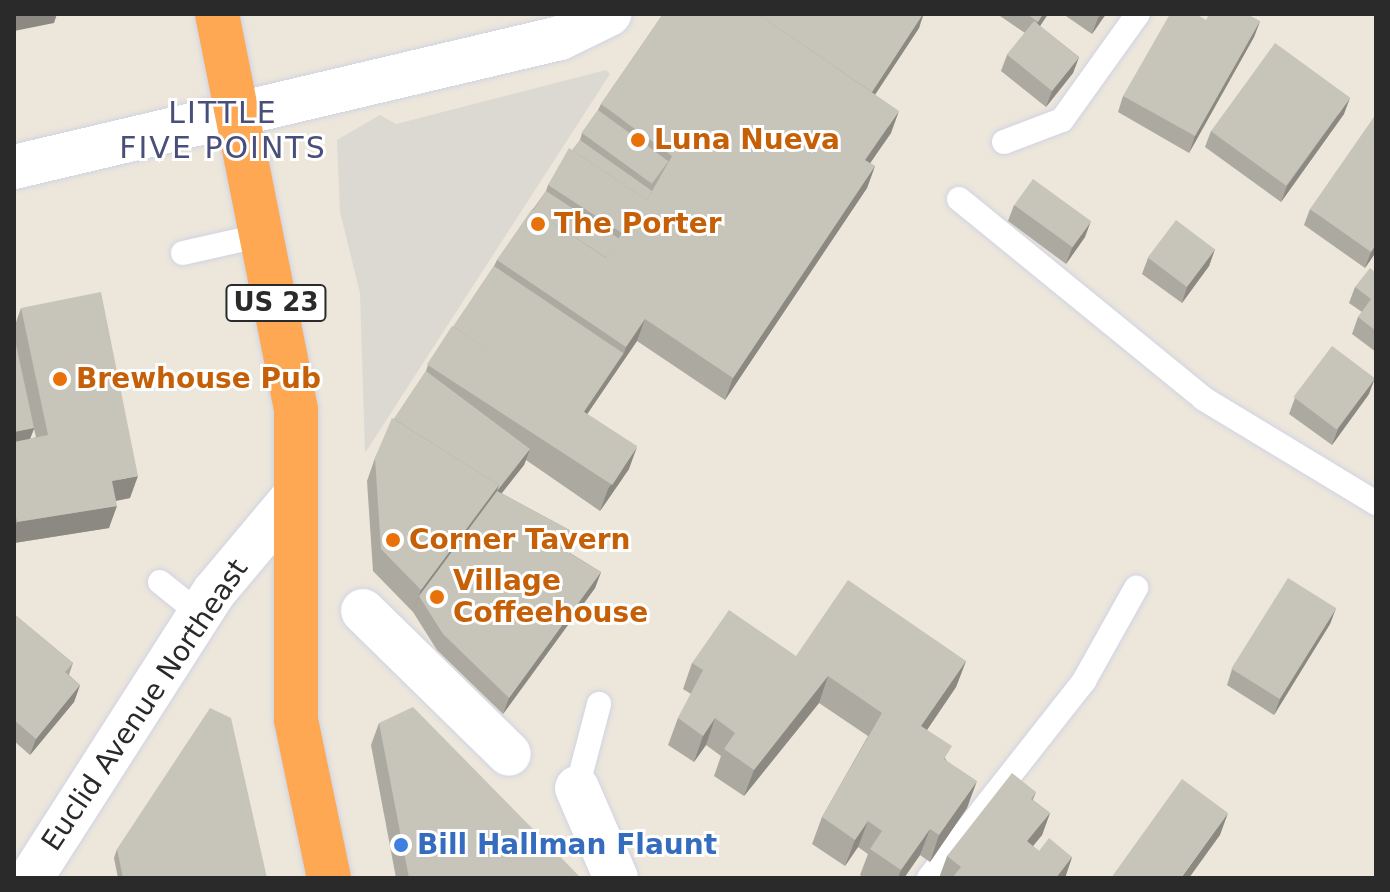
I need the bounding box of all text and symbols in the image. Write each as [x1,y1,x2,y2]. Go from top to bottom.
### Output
district label: LITTLE FIVE POINTS [119,95,327,166]
place label: Luna Nueva [654,123,840,157]
marker: Luna Nueva [629,131,647,149]
place label: The Porter [554,207,722,241]
marker: The Porter [529,215,547,233]
road number: US 23 [224,281,328,325]
place label: Brewhouse Pub [76,362,321,396]
marker: Brewhouse Pub [51,370,69,388]
place label: Corner Tavern [409,523,630,557]
marker: Corner Tavern [384,531,402,549]
street label: Euclid Avenue Northeast [35,553,255,857]
place label: Village Coffeehouse [453,564,648,630]
marker: Village Coffeehouse [428,588,446,606]
place label: Bill Hallman Flaunt [417,828,717,862]
marker: Bill Hallman Flaunt [392,836,410,854]

